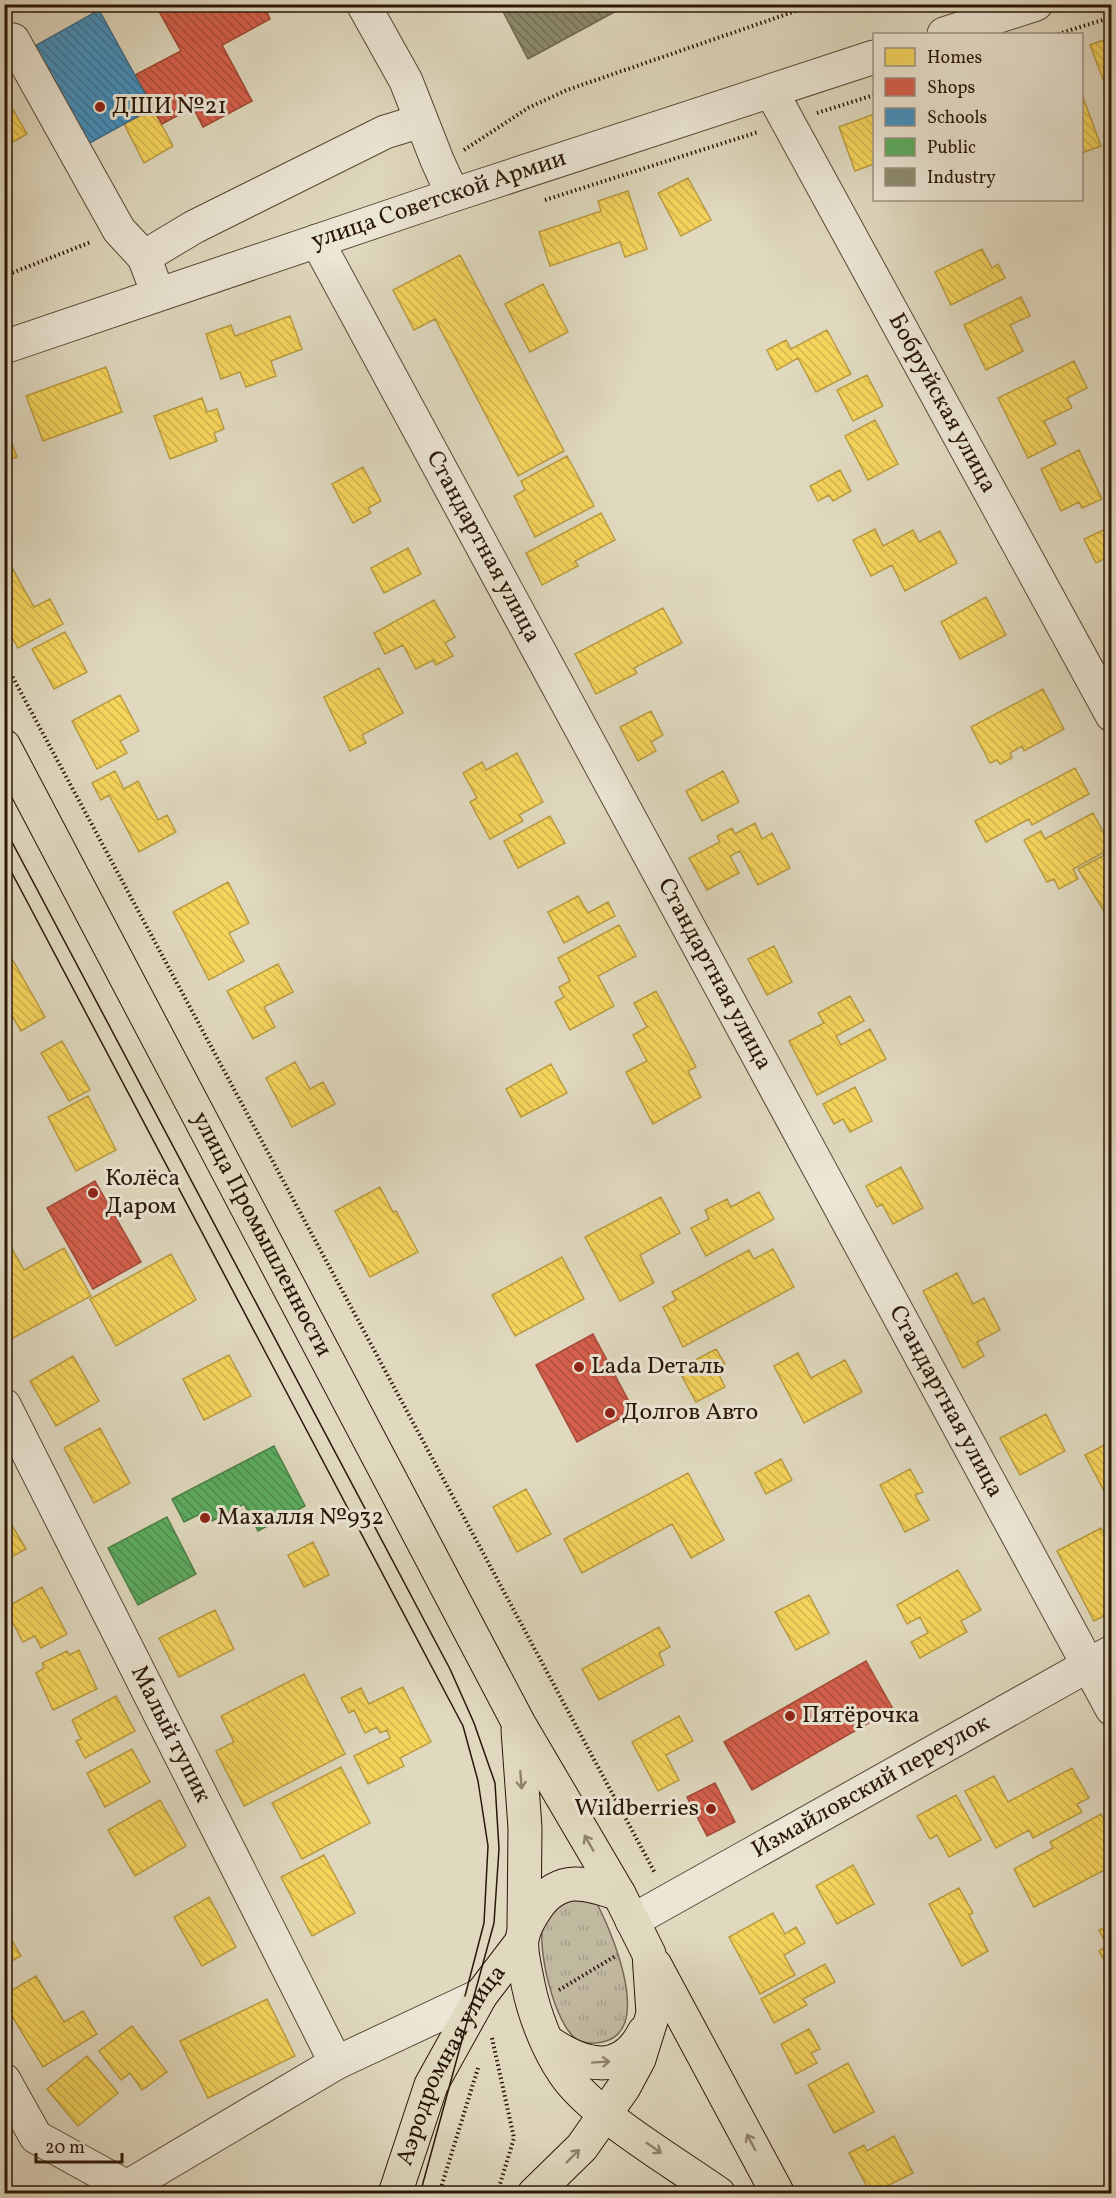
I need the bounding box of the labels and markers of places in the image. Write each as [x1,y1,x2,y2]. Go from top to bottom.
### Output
place label: ДШИ №21 [112,90,227,124]
marker: ДШИ №21 [93,100,107,114]
place label: Колёса Даром [105,1162,180,1224]
marker: Колёса Даром [86,1186,100,1200]
place label: Lada Dеталь [591,1350,725,1384]
marker: Lada Dеталь [572,1360,586,1374]
place label: Долгов Авто [622,1396,758,1430]
marker: Долгов Авто [603,1406,617,1420]
place label: Махалля №932 [217,1501,384,1535]
marker: Махалля №932 [198,1511,212,1525]
place label: Пятёрочка [802,1699,920,1733]
marker: Пятёрочка [783,1709,797,1723]
place label: Wildberries [574,1792,699,1826]
marker: Wildberries [704,1802,718,1816]

